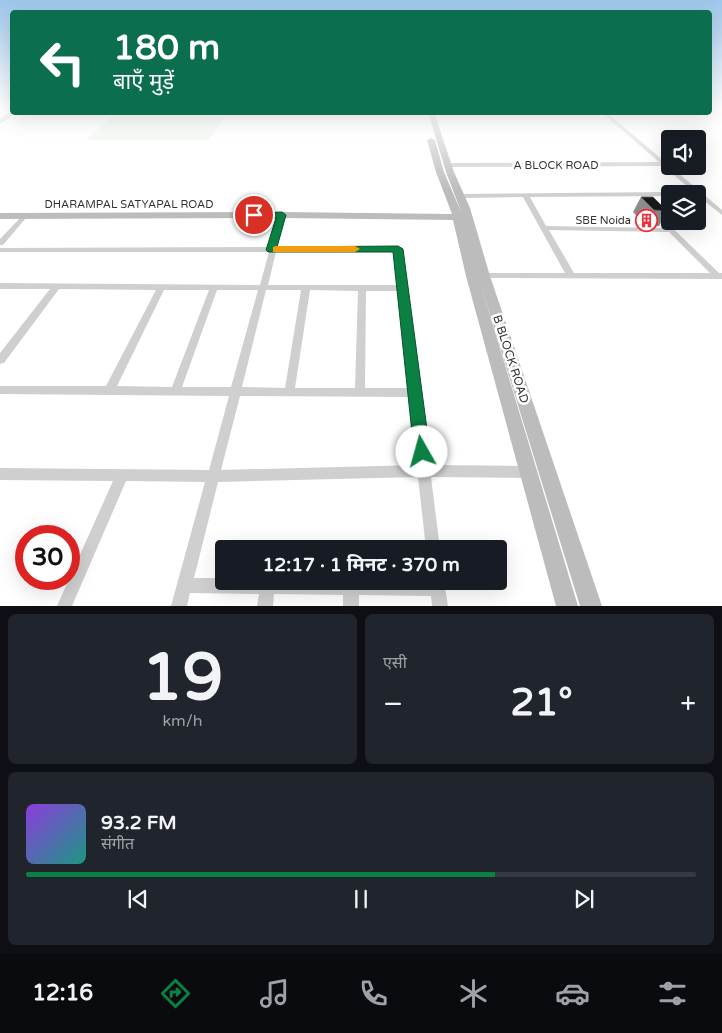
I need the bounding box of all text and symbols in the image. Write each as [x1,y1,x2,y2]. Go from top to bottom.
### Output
text: 180 m [113,27,220,69]
icon: left [30,30,95,95]
text: बाएँ मुड़ें [113,69,174,95]
map controls [661,130,706,230]
button: sound [661,130,706,175]
street label: A BLOCK ROAD [514,159,598,172]
button: layers [661,185,706,230]
pin [233,194,275,236]
street label: DHARAMPAL SATYAPAL ROAD [44,198,214,211]
icon: arrive [240,201,268,229]
building icon: SBE Noida [635,208,659,232]
place label: SBE Noida [575,214,631,227]
street label: B BLOCK ROAD [490,313,532,405]
position arrow [395,425,447,477]
speed limit sign: 30 [15,525,80,590]
text: 12:17 · 1 मिनट · 370 m [262,554,460,576]
text: 19 [142,639,223,718]
text: एसी [383,653,407,673]
text: 21° [511,680,573,726]
text: − [383,687,403,721]
text: + [680,687,696,721]
text: km/h [162,711,203,731]
text: 93.2 FM [101,812,177,834]
text: संगीत [101,834,134,854]
icon: previous [124,885,152,913]
icon: pause [347,885,375,913]
icon: next [570,885,598,913]
icon: directions [158,976,193,1011]
icon: music [257,976,292,1011]
icon: phone [356,976,391,1011]
icon: climate [456,976,491,1011]
icon: car [555,976,590,1011]
icon: filters [655,976,690,1011]
text: 12:16 [32,980,93,1006]

